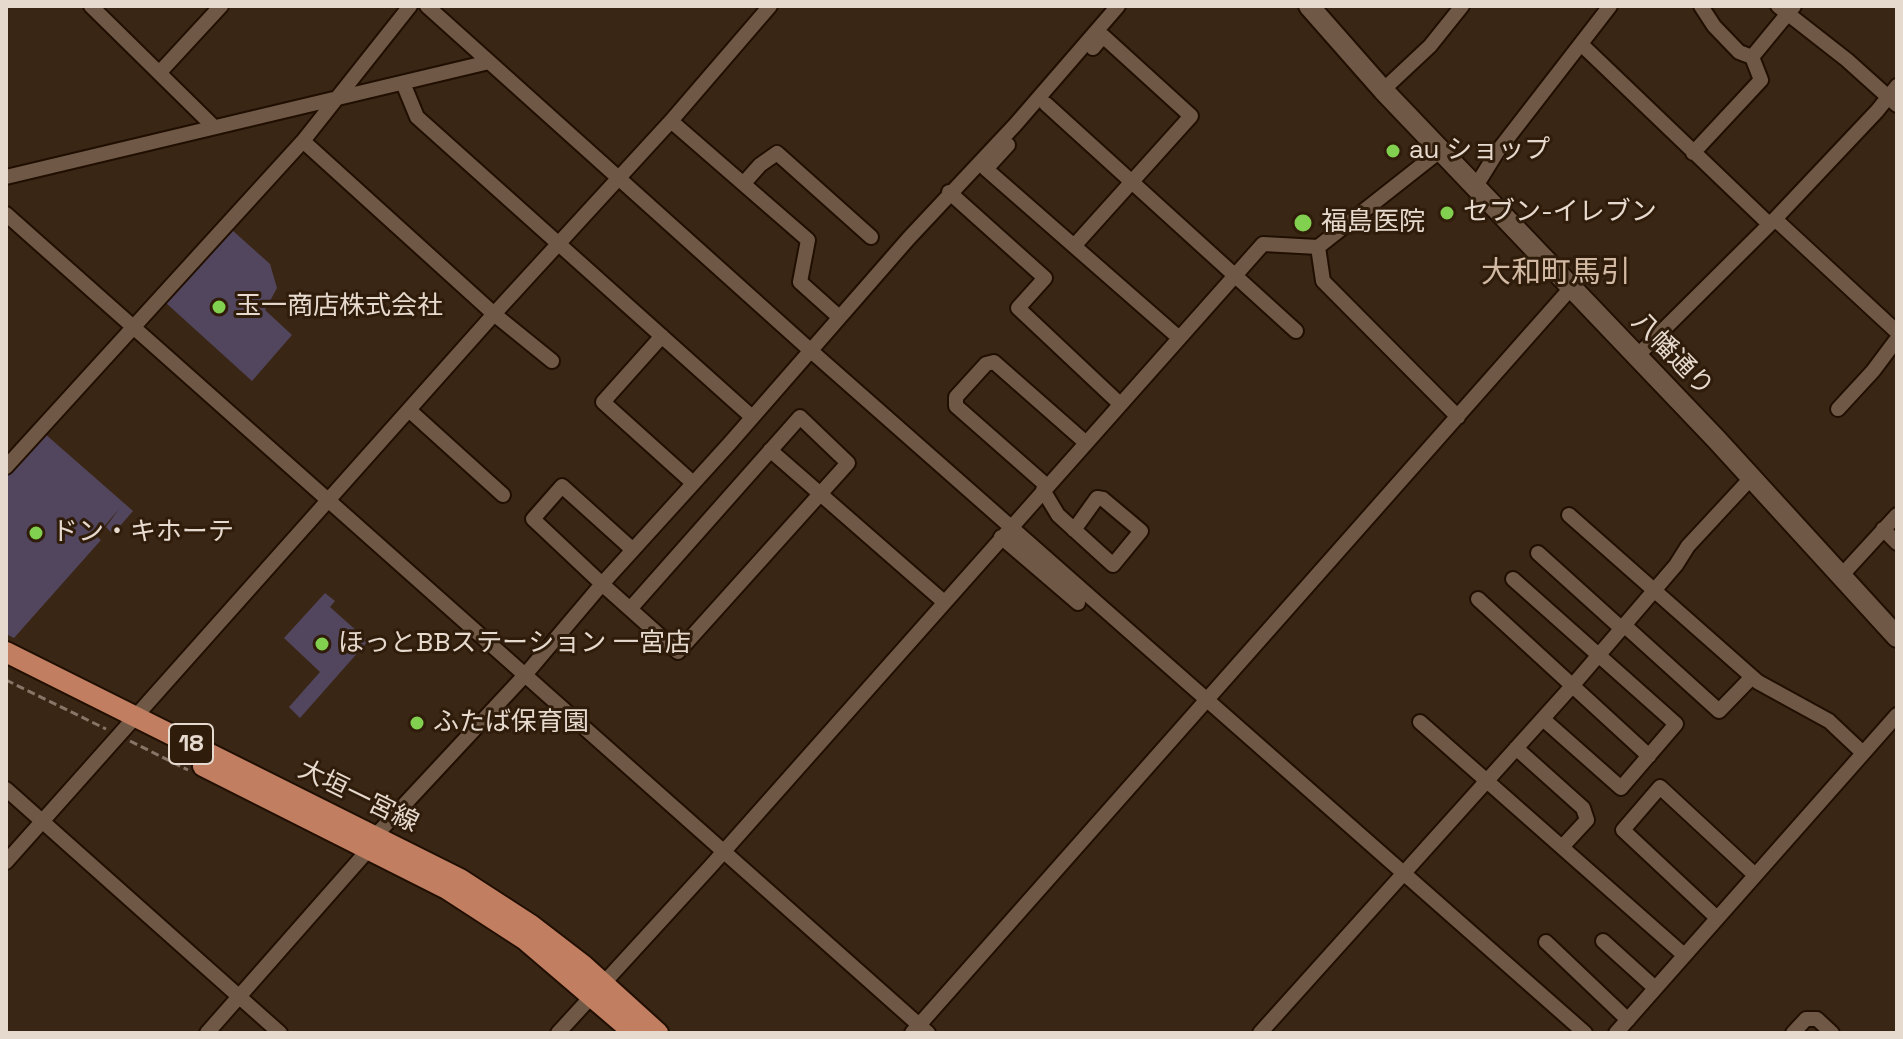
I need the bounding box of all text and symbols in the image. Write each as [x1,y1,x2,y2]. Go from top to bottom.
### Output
place label: au ショップ [1409,135,1550,167]
marker: au ショップ [1384,142,1402,160]
place label: セブン-イレブン [1463,197,1657,229]
marker: セブン-イレブン [1438,204,1456,222]
place label: 福島医院 [1321,207,1425,239]
marker: 福島医院 [1292,212,1314,234]
district label: 大和町馬引 [1481,256,1631,292]
place label: 玉一商店株式会社 [235,291,443,323]
marker: 玉一商店株式会社 [210,298,228,316]
street label: 八幡通り [1625,307,1719,403]
place label: ドン・キホーテ [52,517,234,549]
marker: ドン・キホーテ [27,524,45,542]
place label: ほっとBBステーション 一宮店 [338,628,691,660]
marker: ほっとBBステーション 一宮店 [313,635,331,653]
place label: ふたば保育園 [433,707,589,739]
marker: ふたば保育園 [408,714,426,732]
road number: 18 [169,724,213,764]
street label: 大垣一宮線 [293,754,423,840]

